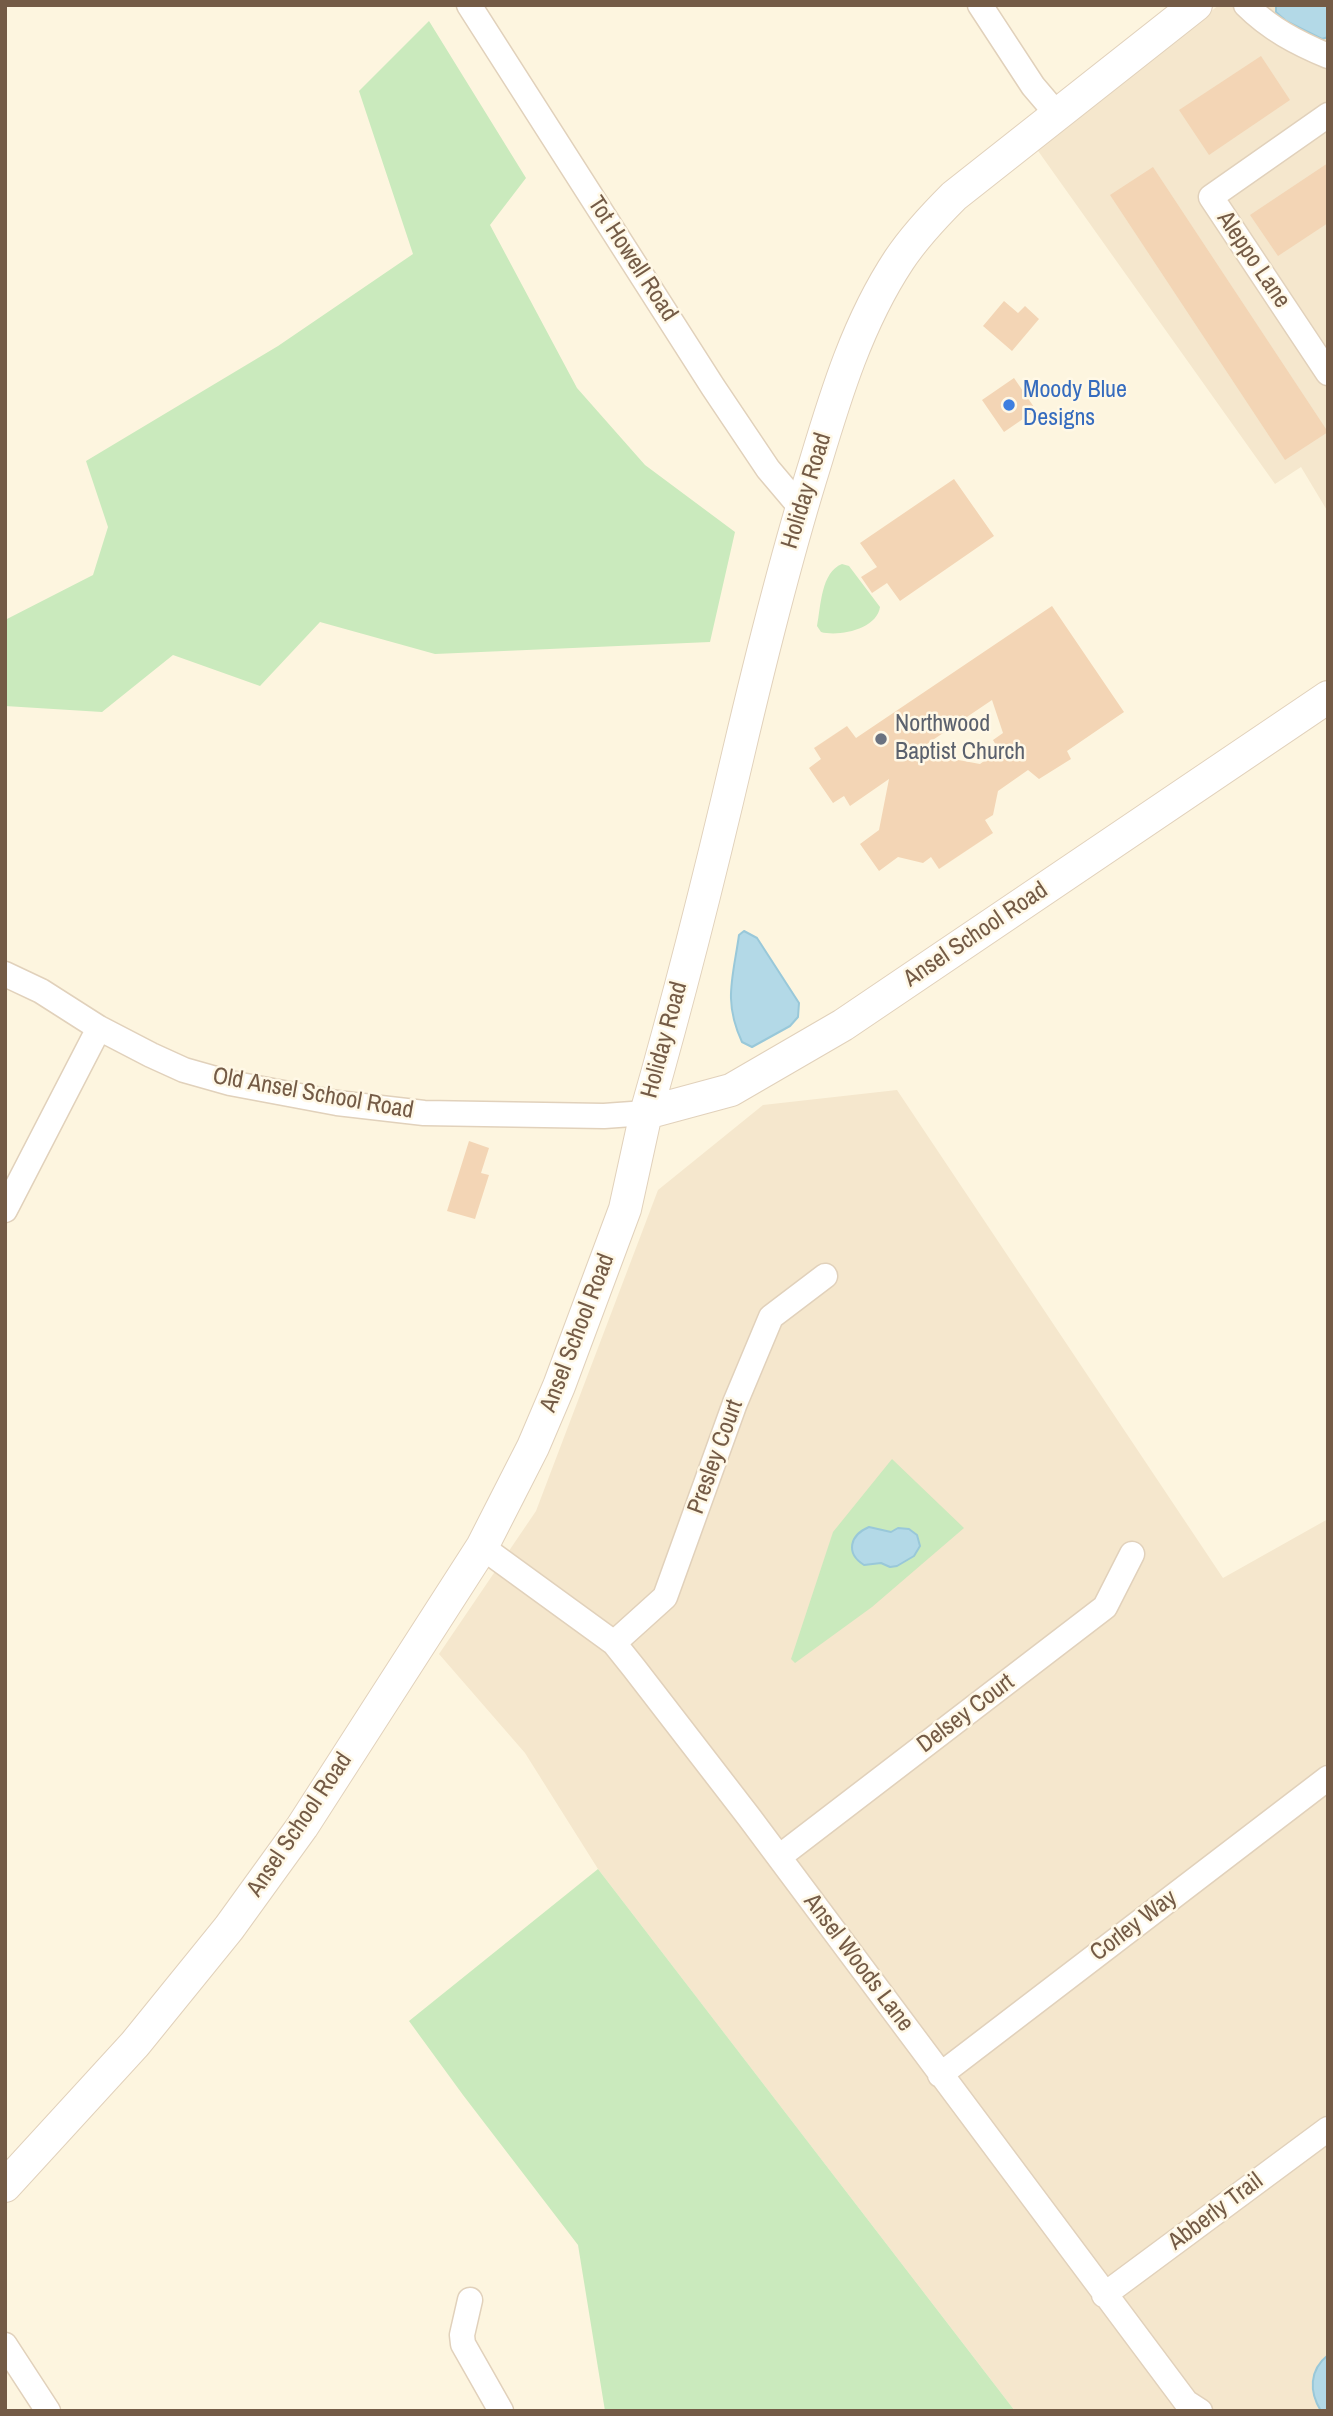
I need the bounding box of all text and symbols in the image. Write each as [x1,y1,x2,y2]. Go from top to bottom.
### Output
street label: Tot Howell Road [581,191,683,327]
street label: Aleppo Lane [1210,206,1296,314]
place label: Moody Blue Designs [1023,377,1127,433]
marker: Moody Blue Designs [1001,397,1017,413]
street label: Holiday Road [776,430,838,552]
place label: Northwood Baptist Church [895,711,1025,767]
marker: Northwood Baptist Church [873,731,889,747]
street label: Ansel School Road [899,876,1053,994]
street label: Holiday Road [636,979,694,1101]
street label: Old Ansel School Road [210,1062,416,1126]
street label: Ansel School Road [535,1250,621,1416]
street label: Presley Court [682,1396,750,1518]
street label: Delsey Court [912,1668,1020,1760]
street label: Ansel School Road [241,1748,359,1902]
street label: Corley Way [1085,1884,1183,1968]
street label: Ansel Woods Lane [797,1889,919,2037]
street label: Abberly Trail [1163,2167,1269,2257]

